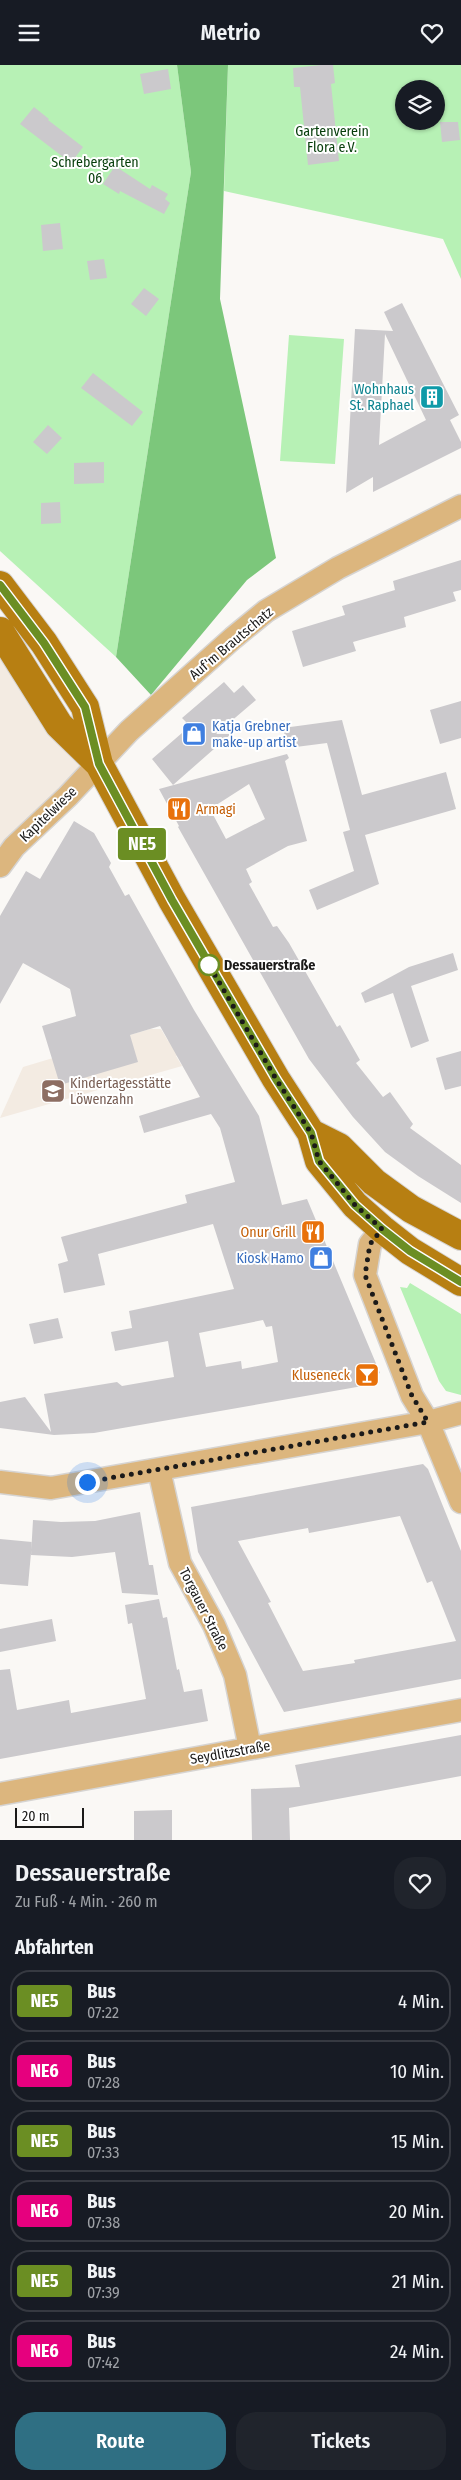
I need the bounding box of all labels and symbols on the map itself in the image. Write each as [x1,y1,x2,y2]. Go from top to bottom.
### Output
park label: Gartenverein Flora e.V. [295,123,369,156]
park label: Schrebergarten 06 [51,154,139,187]
place label: Wohnhaus St. Raphael [350,381,414,414]
building icon: Wohnhaus St. Raphael [419,384,445,410]
street label: Auf'm Brautschatz [186,603,277,683]
place label: Katja Grebner make-up artist [212,718,297,751]
shop icon: Katja Grebner make-up artist [181,721,207,747]
street label: Kapitelwiese [16,783,80,846]
restaurant icon: Armagi [166,796,192,822]
place label: Armagi [196,801,236,818]
line badge: NE5 [113,828,171,860]
marker: Dessauerstraße [198,954,220,976]
place label: Dessauerstraße [224,957,315,974]
place label: Kindertagesstätte Löwenzahn [70,1075,171,1108]
school or university icon: Kindertagesstätte Löwenzahn [40,1078,66,1104]
restaurant icon: Onur Grill [300,1219,326,1245]
place label: Onur Grill [241,1224,296,1241]
shop icon: Kiosk Hamo [308,1245,334,1271]
place label: Kiosk Hamo [236,1250,304,1267]
bar icon: Kluseneck [354,1362,380,1388]
place label: Kluseneck [292,1367,350,1384]
your location [75,1470,100,1495]
street label: Torgauer Straße [175,1565,232,1654]
street label: Seydlitzstraße [189,1737,272,1768]
scale bar [15,1805,84,1828]

